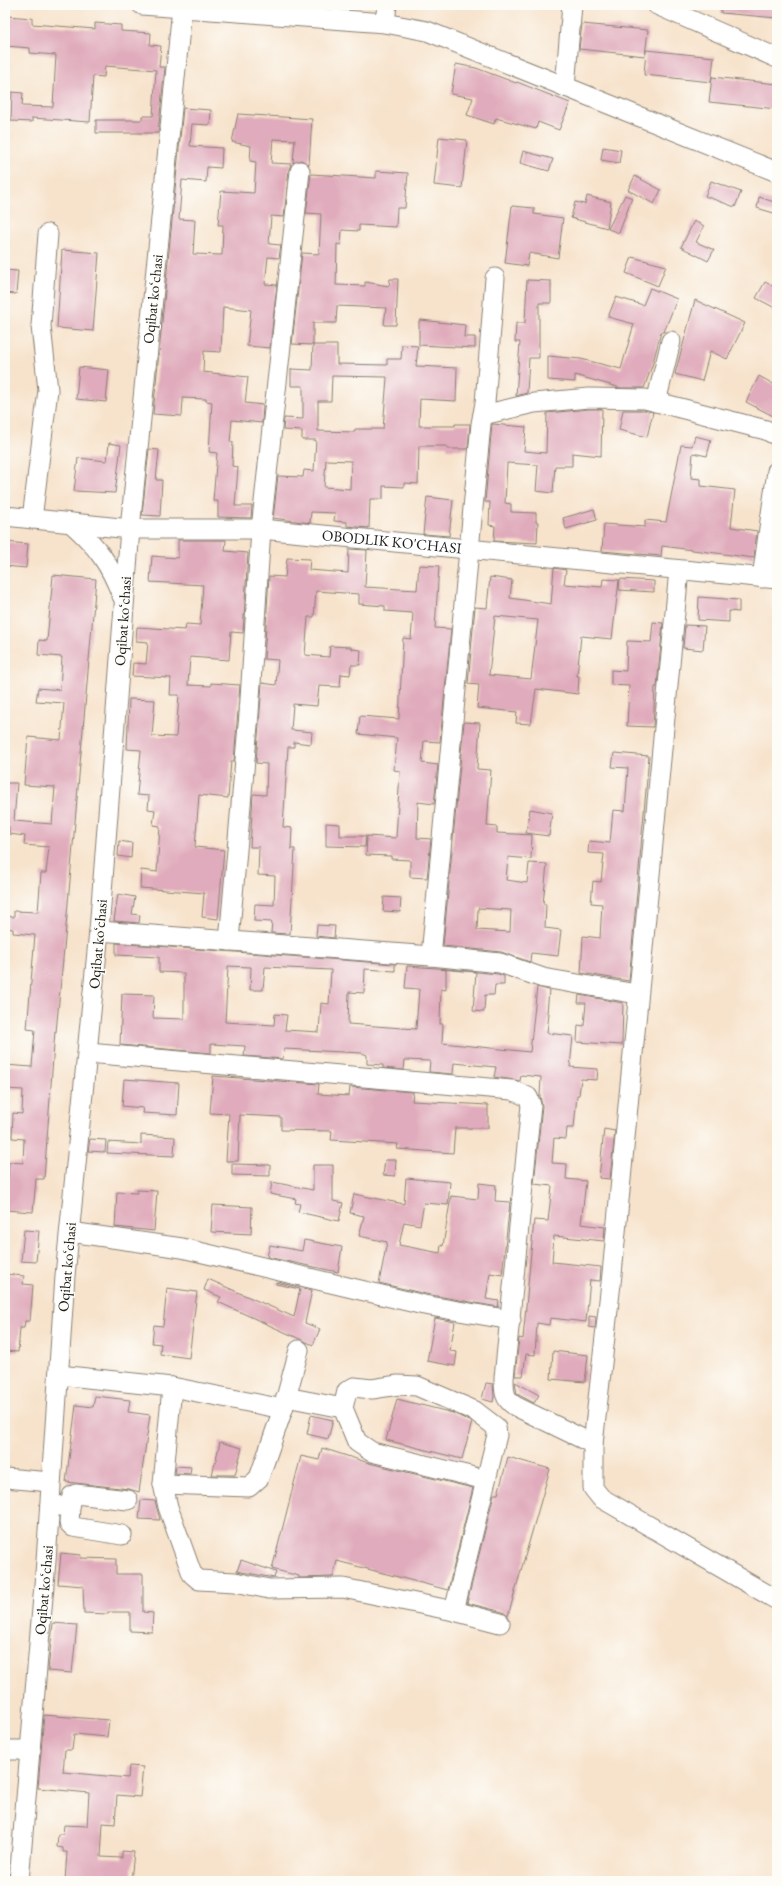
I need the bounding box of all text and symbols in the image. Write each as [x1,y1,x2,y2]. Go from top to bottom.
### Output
street label: Oqibat koʻchasi [138,253,167,345]
street label: OBODLIK KO'CHASI [321,525,462,557]
street label: Oqibat koʻchasi [110,575,135,666]
street label: Oqibat koʻchasi [84,898,111,990]
street label: Oqibat koʻchasi [53,1221,80,1313]
street label: Oqibat koʻchasi [30,1544,57,1636]

